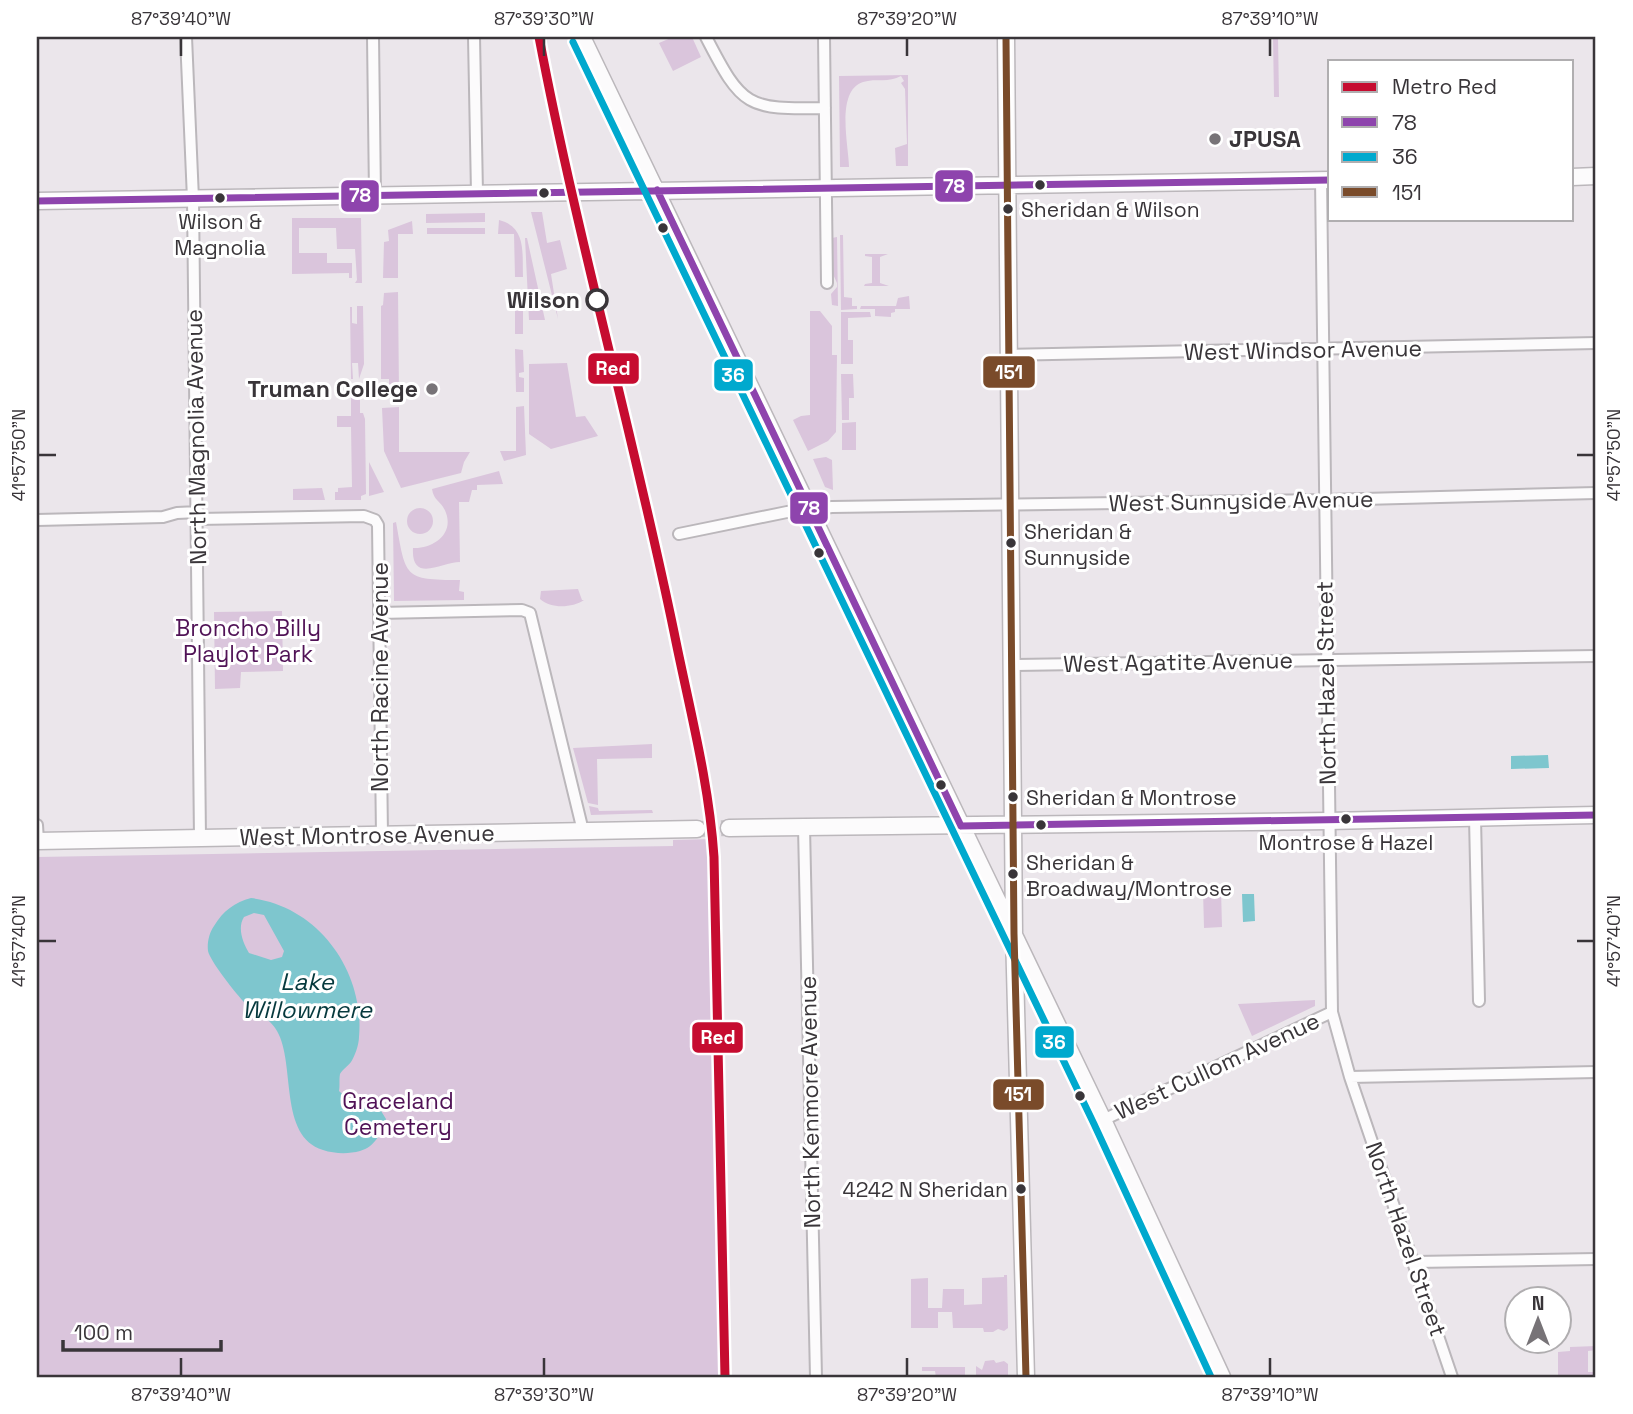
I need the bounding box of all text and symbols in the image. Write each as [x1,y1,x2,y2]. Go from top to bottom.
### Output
text: 87°39'40"W [131,7,231,30]
text: 87°39'30"W [494,7,594,30]
text: 87°39'20"W [857,7,957,30]
text: 87°39'10"W [1222,7,1319,30]
legend [1328,60,1574,220]
text: Metro Red [1392,73,1497,100]
text: 78 [1392,109,1417,136]
place label: JPUSA [1229,124,1301,154]
marker: JPUSA [1207,131,1223,147]
text: 36 [1392,143,1418,170]
line badge: 78 [934,169,974,203]
text: 78 [943,174,965,199]
unlabelled marker [1033,178,1047,192]
line badge: 78 [340,179,380,213]
text: 151 [1392,179,1422,206]
text: 78 [349,183,371,208]
unlabelled marker [537,186,551,200]
marker: Wilson & Magnolia [213,191,227,205]
place label: Sheridan & Wilson [1021,196,1200,223]
marker: Sheridan & Wilson [1001,202,1015,216]
place label: Wilson & Magnolia [174,208,266,261]
unlabelled marker [656,221,670,235]
place label: Wilson [507,285,580,315]
marker: Wilson [586,289,608,311]
street label: North Magnolia Avenue [179,309,213,565]
street label: West Windsor Avenue [1184,333,1422,367]
line badge: Red [587,352,640,385]
line badge: 151 [982,355,1036,389]
text: Red [595,356,631,381]
line badge: 36 [713,358,754,392]
text: 151 [995,360,1023,385]
text: 36 [721,363,745,388]
place label: Truman College [247,374,418,404]
marker: Truman College [424,381,440,397]
text: 41°57'50"N [7,409,30,501]
text: 41°57'50"N [1602,409,1625,501]
street label: West Sunnyside Avenue [1108,484,1374,518]
line badge: 78 [789,491,829,525]
text: 78 [798,496,820,521]
place label: Sheridan & Sunnyside [1024,518,1132,571]
marker: Sheridan & Sunnyside [1004,536,1018,550]
unlabelled marker [812,546,826,560]
street label: North Racine Avenue [365,562,395,792]
street label: North Hazel Street [1309,581,1343,785]
park label: Broncho Billy Playlot Park [175,613,321,669]
street label: West Agatite Avenue [1063,645,1293,679]
unlabelled marker [934,778,948,792]
place label: Sheridan & Montrose [1026,784,1237,811]
marker: Sheridan & Montrose [1006,790,1020,804]
marker: Montrose & Hazel [1339,812,1353,826]
street label: West Montrose Avenue [239,818,495,852]
unlabelled marker [1034,818,1048,832]
place label: Montrose & Hazel [1259,829,1433,856]
place label: Sheridan & Broadway/Montrose [1026,849,1232,902]
marker: Sheridan & Broadway/Montrose [1006,867,1020,881]
text: 41°57'40"N [7,895,30,987]
text: 41°57'40"N [1602,895,1625,987]
water label: Lake Willowmere [242,966,373,1025]
street label: North Kenmore Avenue [793,975,827,1229]
street label: West Cullom Avenue [1110,1005,1324,1127]
line badge: Red [691,1021,744,1054]
text: Red [700,1025,736,1050]
line badge: 36 [1034,1025,1075,1059]
text: 36 [1042,1030,1066,1055]
line badge: 151 [992,1078,1045,1111]
text: 151 [1004,1082,1032,1107]
park label: Graceland Cemetery [342,1086,454,1142]
unlabelled marker [1073,1089,1087,1103]
street label: North Hazel Street [1359,1138,1453,1340]
place label: 4242 N Sheridan [843,1176,1008,1203]
marker: 4242 N Sheridan [1014,1182,1028,1196]
north arrow [1504,1284,1574,1354]
text: N [1532,1291,1544,1316]
scale bar [63,1309,220,1353]
text: 100 m [74,1319,133,1346]
text: 87°39'40"W [131,1383,231,1406]
text: 87°39'30"W [494,1383,594,1406]
text: 87°39'20"W [857,1383,957,1406]
text: 87°39'10"W [1222,1383,1319,1406]

